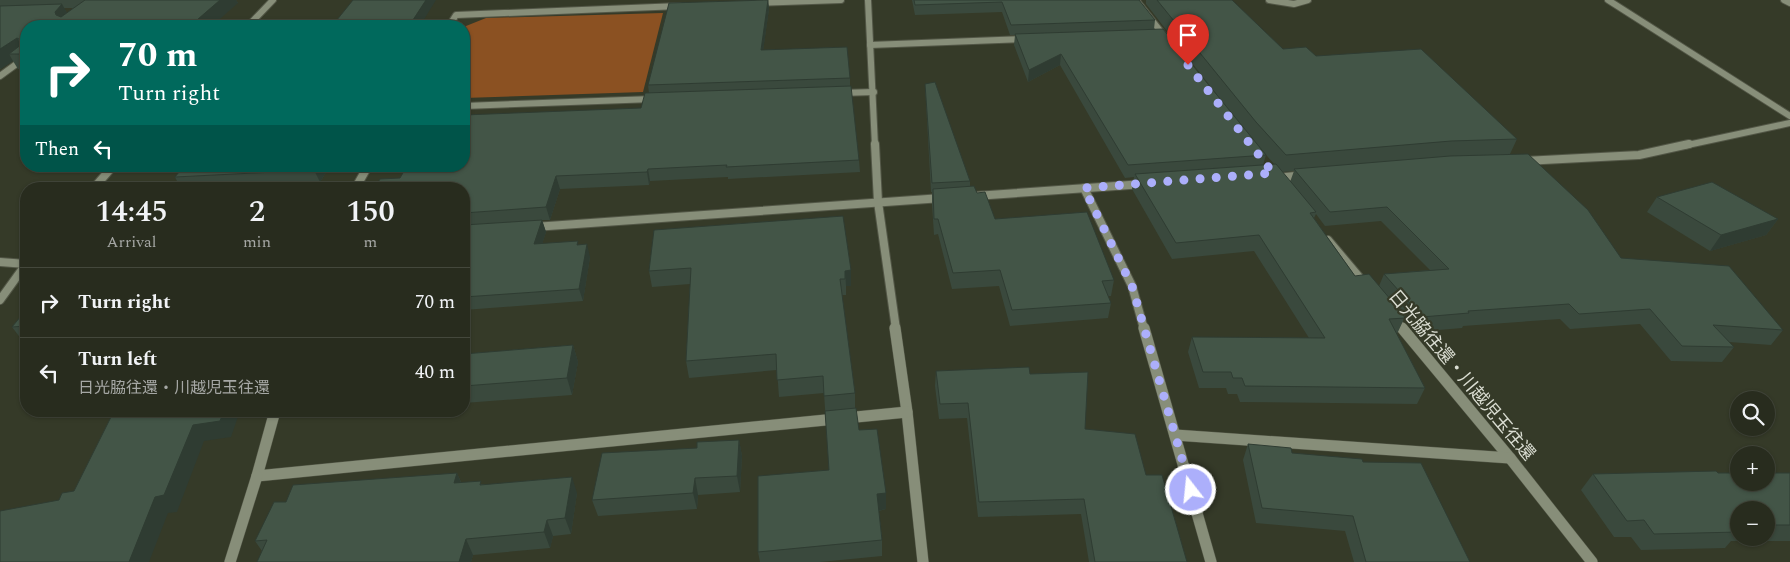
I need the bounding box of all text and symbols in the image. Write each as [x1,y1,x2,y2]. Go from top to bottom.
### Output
pin [1167,14,1209,65]
icon: arrive [1174,21,1202,49]
text: 70 m [118,29,198,82]
icon: right [35,40,100,105]
text: Turn right [118,77,220,110]
text: Then [35,135,79,164]
icon: left [89,135,117,163]
text: 14:45 [95,189,168,235]
text: 2 [249,189,265,235]
text: 150 [346,189,395,235]
text: Arrival [107,230,156,254]
text: min [243,230,271,254]
text: m [364,230,377,254]
street label: 日光脇往還・川越児玉往還 [1382,284,1541,467]
text: Turn right [78,288,171,317]
text: 70 m [415,288,455,317]
icon: right [35,289,63,317]
text: Turn left [78,345,157,374]
text: 40 m [415,358,455,387]
icon: left [35,359,63,387]
text: 日光脇往還・川越児玉往還 [78,376,270,400]
map controls [1730,391,1775,546]
button: search [1730,391,1775,436]
button: + [1730,446,1775,491]
position arrow [1164,463,1216,515]
button: − [1730,501,1775,546]

